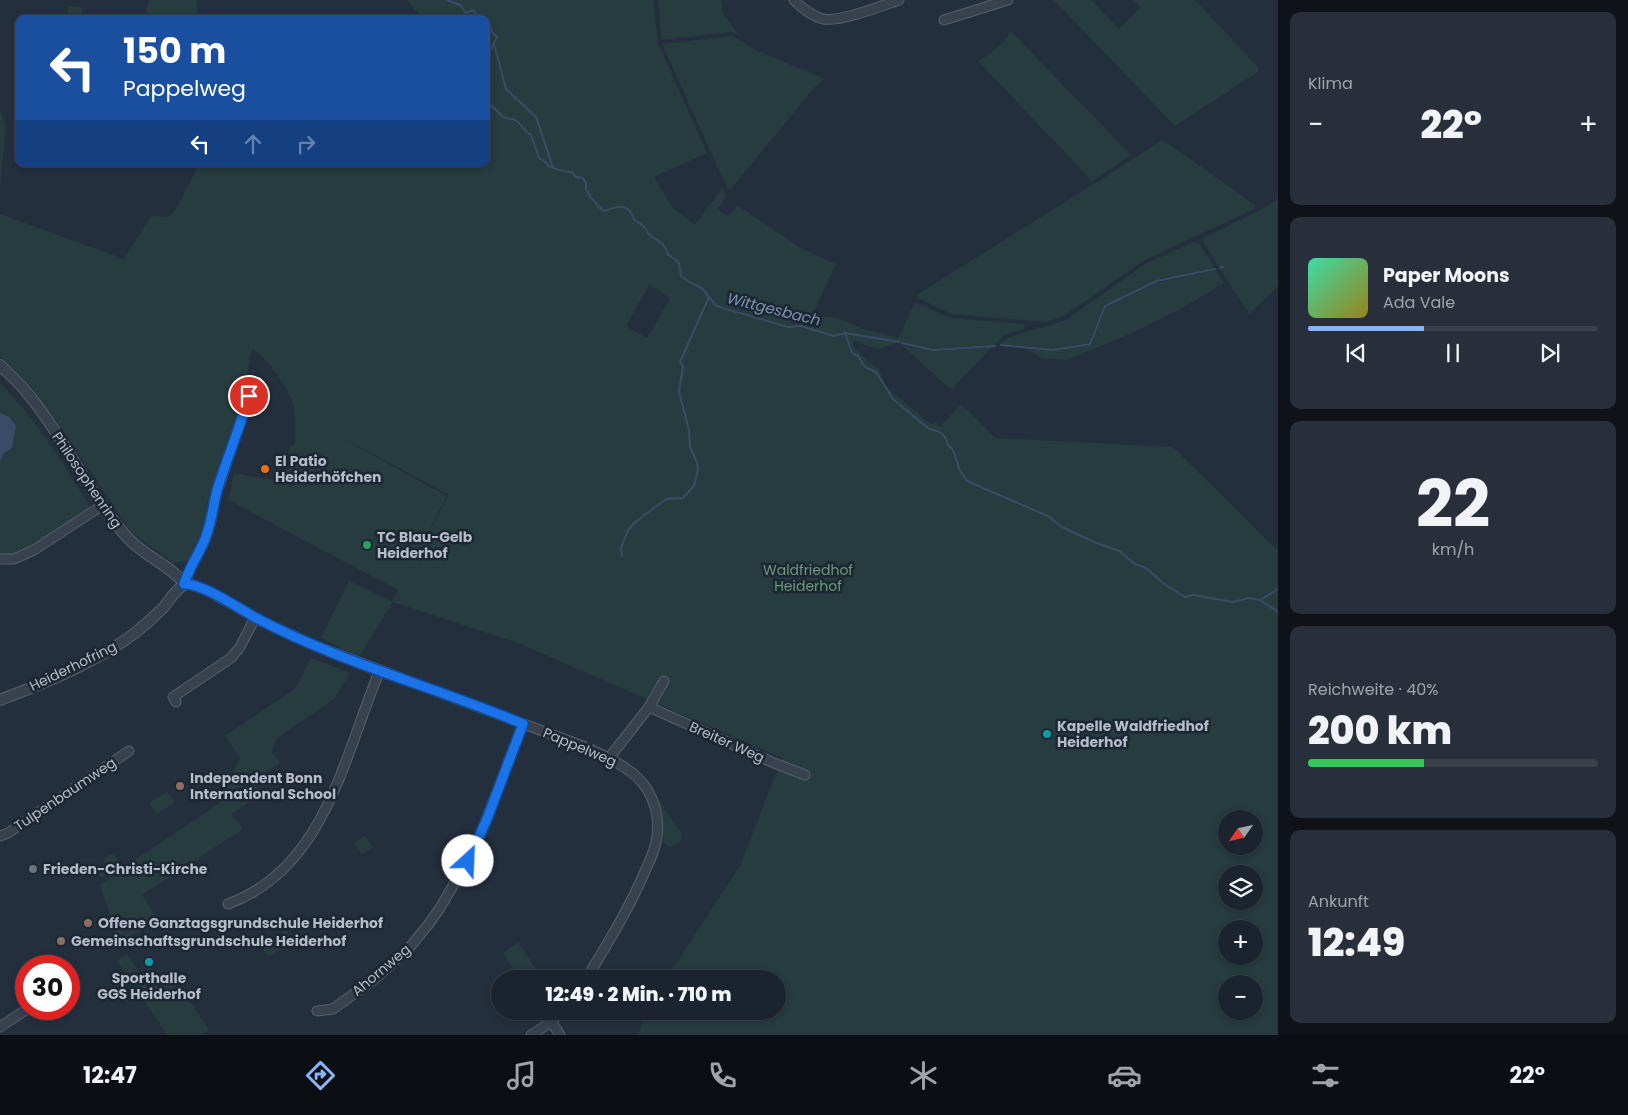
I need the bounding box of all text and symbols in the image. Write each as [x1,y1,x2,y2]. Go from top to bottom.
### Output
text: 150 m [123,26,226,75]
icon: left [40,35,105,100]
text: Klima [1308,72,1353,95]
text: Pappelweg [123,73,246,104]
text: 22° [1420,98,1482,151]
text: − [1308,105,1323,144]
text: + [1579,105,1598,144]
icon: left [186,130,214,158]
icon: ahead [239,130,267,158]
icon: right [292,130,320,158]
text: Paper Moons [1383,262,1510,289]
water label: Wittgesbach [725,287,823,331]
text: Ada Vale [1383,291,1455,314]
icon: previous [1342,339,1370,367]
icon: pause [1439,339,1467,367]
icon: next [1536,339,1564,367]
pin [228,375,270,417]
icon: arrive [235,382,263,410]
street label: Philosophenring [47,428,127,532]
place label: El Patio Heiderhöfchen [275,451,381,487]
text: 22 [1416,459,1490,550]
marker: El Patio Heiderhöfchen [259,463,271,475]
place label: TC Blau-Gelb Heiderhof [377,527,473,563]
text: km/h [1432,538,1474,561]
marker: TC Blau-Gelb Heiderhof [361,539,373,551]
park label: Waldfriedhof Heiderhof [763,560,853,596]
street label: Heiderhofring [26,636,120,696]
text: Reichweite · 40% [1308,678,1438,701]
text: 200 km [1308,704,1452,757]
street label: Breiter Weg [686,716,768,768]
place label: Kapelle Waldfriedhof Heiderhof [1057,716,1209,752]
street label: Pappelweg [540,723,620,771]
marker: Kapelle Waldfriedhof Heiderhof [1041,728,1053,740]
street label: Tulpenbaumweg [10,752,120,836]
place label: Independent Bonn International School [190,768,336,804]
marker: Independent Bonn International School [174,780,186,792]
north arrow [1218,810,1262,855]
map controls [1218,810,1263,1020]
position arrow [441,834,493,886]
place label: Frieden-Christi-Kirche [43,859,208,879]
marker: Frieden-Christi-Kirche [27,863,39,875]
button: layers [1218,865,1263,910]
text: Ankunft [1308,890,1369,913]
place label: Offene Ganztagsgrundschule Heiderhof [98,913,383,933]
text: 12:49 [1308,916,1405,969]
marker: Offene Ganztagsgrundschule Heiderhof [82,917,94,929]
button: + [1218,920,1263,965]
place label: Gemeinschaftsgrundschule Heiderhof [71,931,346,951]
marker: Gemeinschaftsgrundschule Heiderhof [55,935,67,947]
street label: Ahornweg [347,939,415,1001]
speed limit sign: 30 [15,955,80,1020]
marker: Sporthalle GGS Heiderhof [143,956,155,968]
place label: Sporthalle GGS Heiderhof [97,968,201,1004]
button: − [1218,975,1263,1020]
text: 12:49 · 2 Min. · 710 m [546,981,731,1008]
icon: directions [303,1058,338,1093]
icon: music [504,1058,539,1093]
icon: phone [705,1058,740,1093]
icon: climate [906,1058,941,1093]
icon: car [1107,1058,1142,1093]
icon: filters [1308,1058,1343,1093]
text: 12:47 [83,1060,137,1091]
text: 22° [1510,1060,1545,1091]

